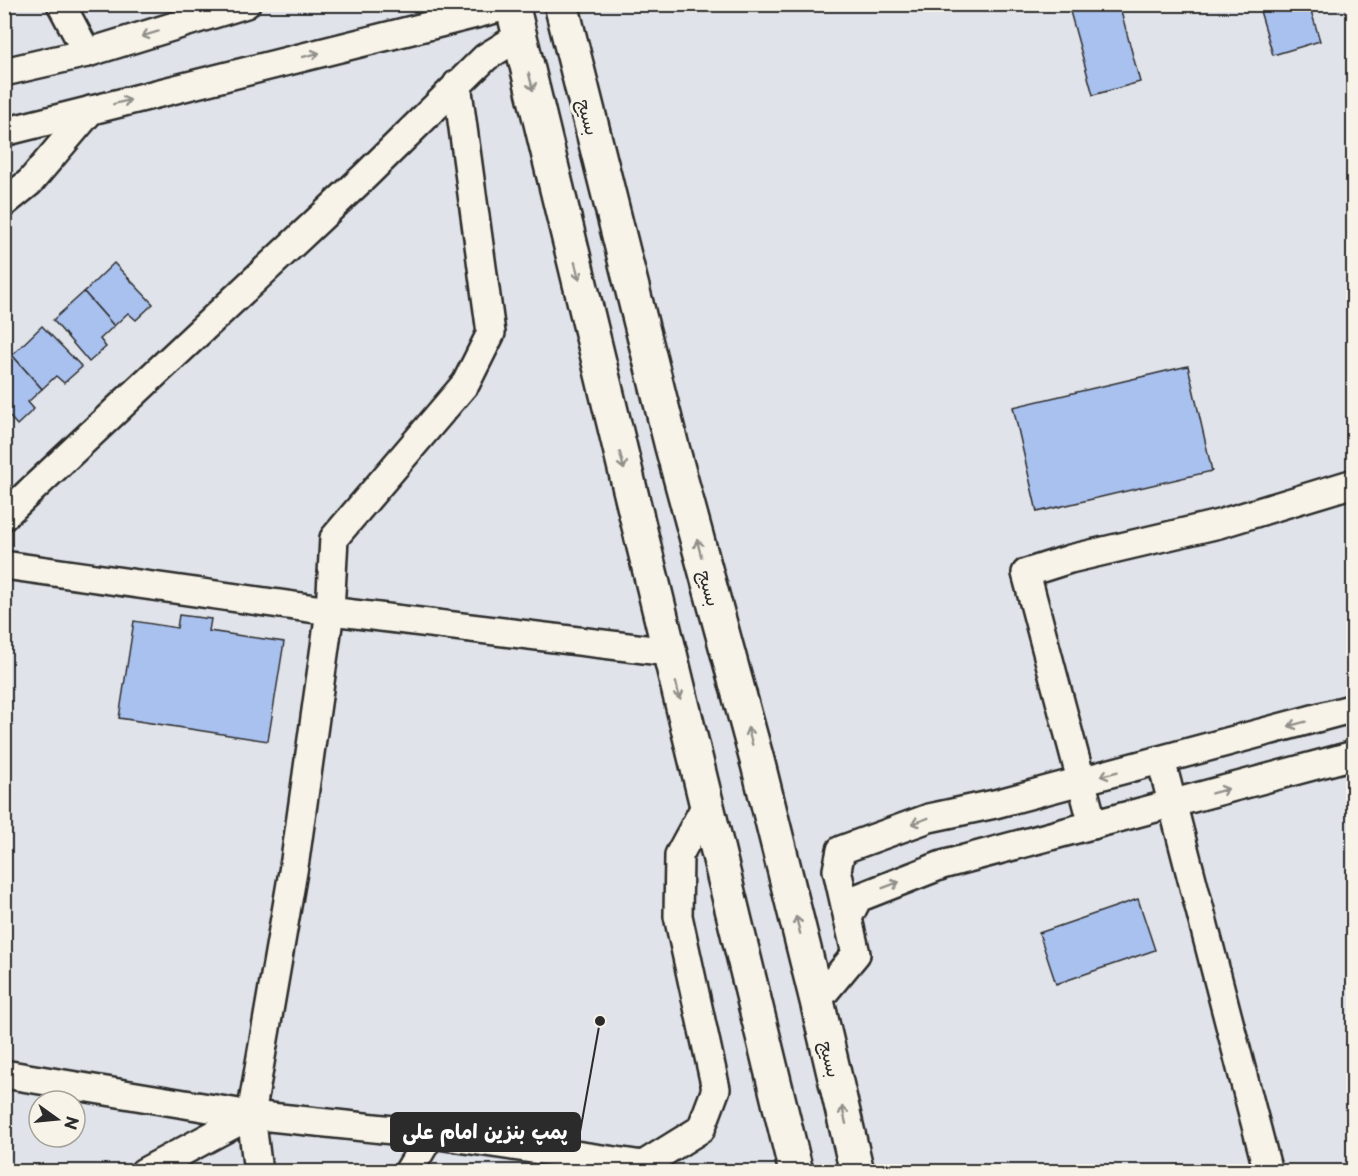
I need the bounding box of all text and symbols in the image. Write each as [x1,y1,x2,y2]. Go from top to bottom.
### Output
one-way arrow [141,29,160,40]
one-way arrow [302,48,321,60]
one-way arrow [525,72,537,91]
one-way arrow [112,96,131,108]
street label: بسیج [571,96,607,138]
one-way arrow [571,262,583,281]
one-way arrow [617,451,629,470]
one-way arrow [693,539,704,558]
street label: بسیج [692,567,728,609]
one-way arrow [673,681,685,700]
one-way arrow [1288,719,1307,731]
one-way arrow [744,727,755,746]
one-way arrow [1100,768,1119,780]
one-way arrow [1210,785,1229,796]
one-way arrow [911,817,930,828]
one-way arrow [881,879,900,890]
one-way arrow [792,916,804,935]
street label: بسیج [814,1038,848,1080]
north arrow [27,1089,87,1149]
one-way arrow [837,1105,849,1124]
callout: پمپ بنزین امام علی [391,1113,580,1151]
text: N [59,1114,86,1132]
text: پمپ بنزین امام علی [402,1116,568,1147]

